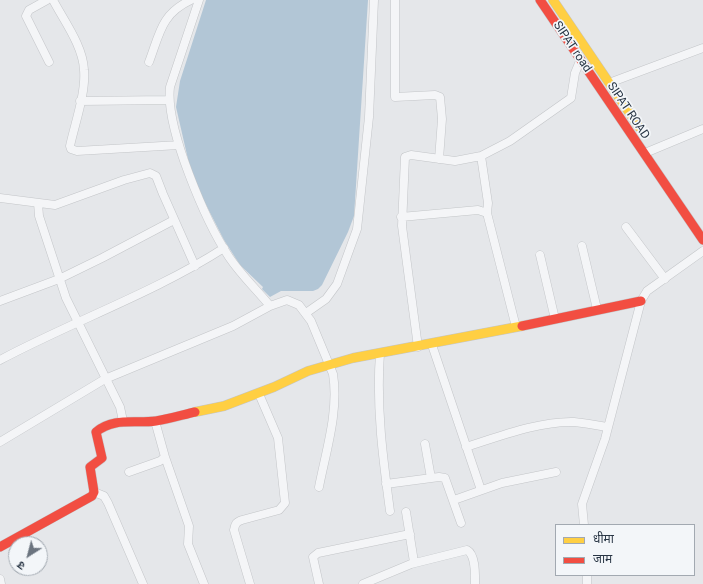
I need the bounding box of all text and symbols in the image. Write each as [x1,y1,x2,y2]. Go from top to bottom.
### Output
street label: SIPAT road [550,19,594,75]
street label: SIPAT ROAD [604,80,652,142]
legend [555,524,695,576]
text: धीमा [593,532,614,546]
north arrow [8,536,48,576]
text: जाम [593,552,612,566]
text: उ [15,558,28,572]

